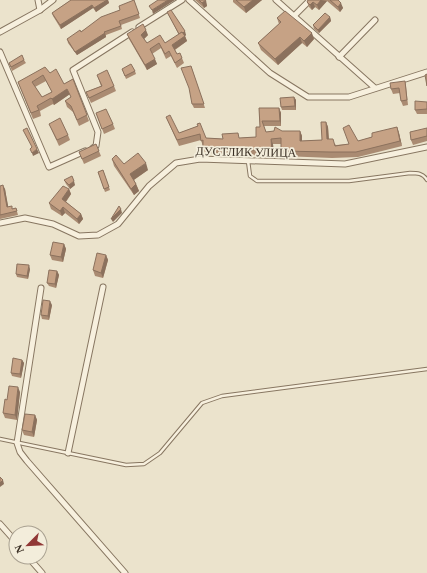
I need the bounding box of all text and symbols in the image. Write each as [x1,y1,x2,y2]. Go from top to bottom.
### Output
street label: ДУСТЛИК УЛИЦА [196,144,297,160]
north arrow [8,525,48,565]
text: N [12,543,26,555]

